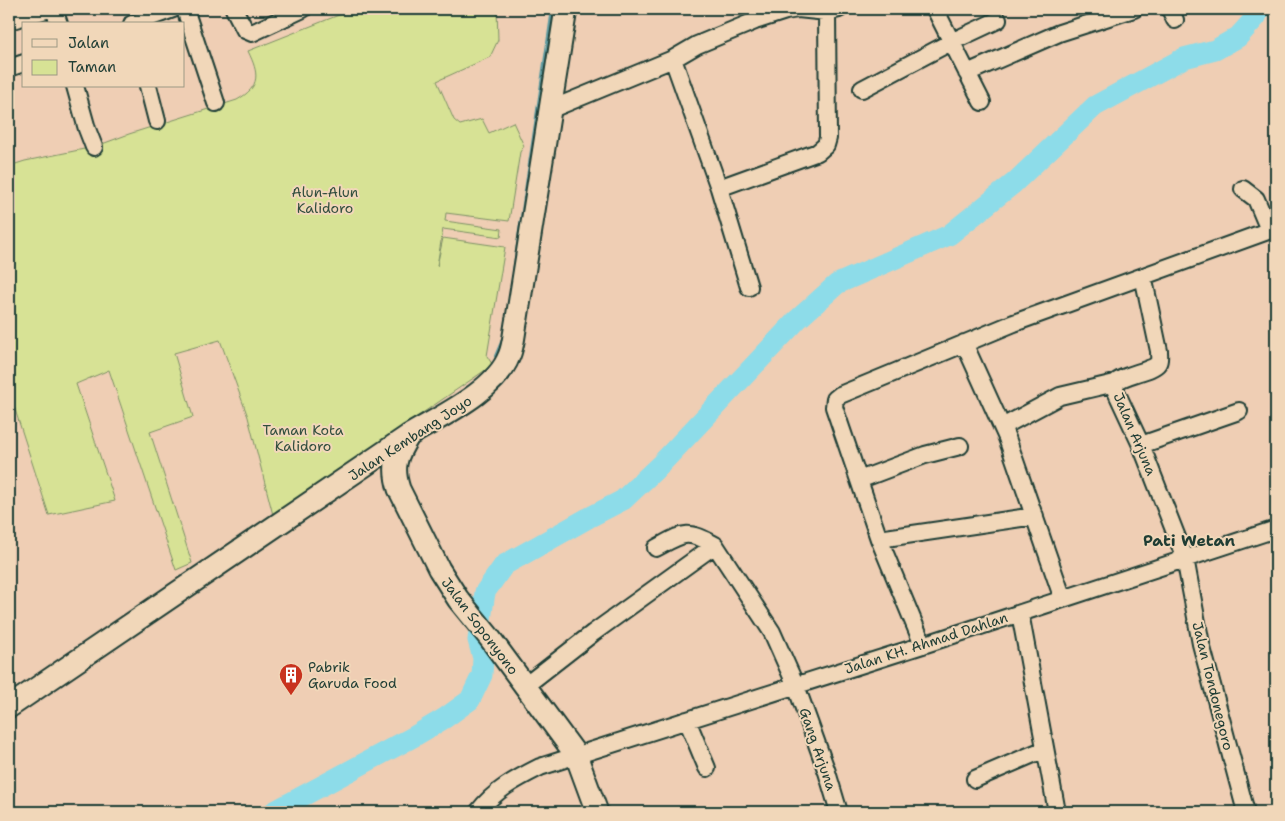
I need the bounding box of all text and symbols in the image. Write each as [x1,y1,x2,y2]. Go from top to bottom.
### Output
legend [22,22,185,88]
text: Jalan [68,33,109,53]
text: Taman [68,57,116,77]
park label: Alun-Alun Kalidoro [292,183,359,217]
street label: Jalan Arjuna [1109,390,1161,478]
street label: Jalan Kembang Joyo [345,391,475,485]
park label: Taman Kota Kalidoro [263,421,344,455]
district label: Pati Wetan [1143,530,1235,551]
street label: Jalan Soponyono [437,574,523,678]
street label: Jalan KH. Ahmad Dahlan [842,608,1010,678]
street label: Jalan Tondonegoro [1188,620,1238,752]
place label: Pabrik Garuda Food [308,658,397,692]
building icon: Pabrik Garuda Food [278,662,304,696]
street label: Gang Arjuna [795,705,841,793]

